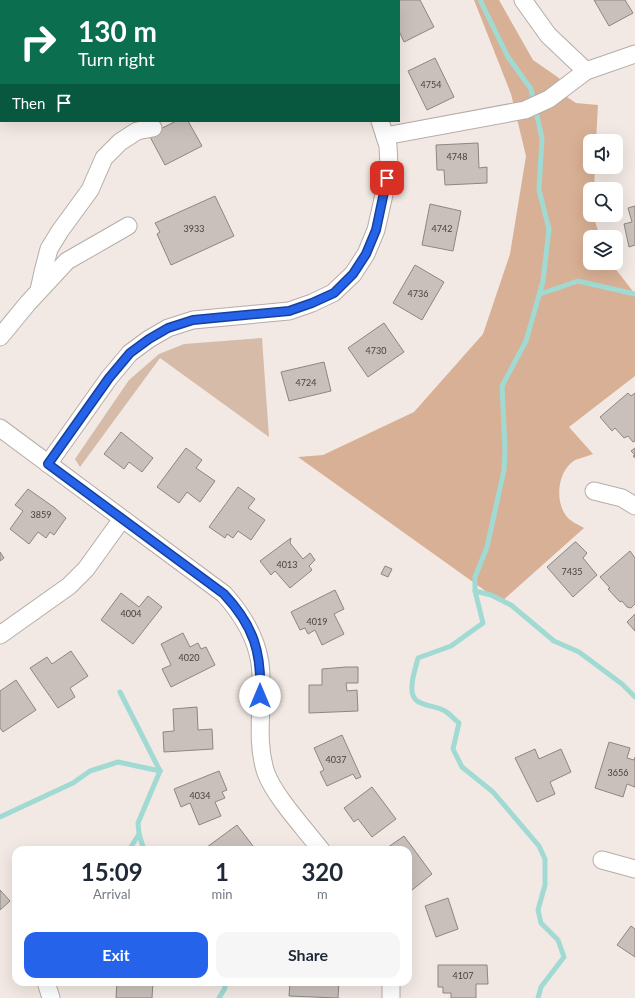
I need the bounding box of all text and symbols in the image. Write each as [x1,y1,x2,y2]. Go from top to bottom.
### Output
text: 130 m [78,14,157,48]
icon: right [12,16,64,68]
text: Turn right [78,48,155,70]
house number: 4754 [421,79,441,90]
icon: arrive [53,92,75,114]
text: Then [12,94,45,112]
map controls [583,134,623,270]
button: sound [583,134,623,174]
house number: 4748 [447,151,467,162]
pin [370,161,404,195]
icon: arrive [376,167,398,189]
button: search [583,182,623,222]
house number: 3933 [184,223,204,234]
house number: 4742 [432,223,452,234]
button: layers [583,230,623,270]
house number: 4736 [408,288,428,299]
house number: 4730 [366,345,386,356]
house number: 4724 [296,377,316,388]
house number: 3859 [31,509,51,520]
house number: 4013 [277,559,297,570]
house number: 7435 [562,566,582,577]
house number: 4004 [121,608,141,619]
house number: 4019 [307,616,327,627]
house number: 4020 [179,652,199,663]
position arrow [239,675,281,717]
house number: 4037 [326,754,346,765]
house number: 3656 [608,767,628,778]
house number: 4034 [190,790,210,801]
text: 15:09 [81,857,143,886]
text: 1 [215,857,229,886]
text: 320 [301,857,343,886]
text: Arrival [93,886,130,902]
text: min [212,886,233,902]
text: m [317,886,328,902]
button: Exit [24,932,208,978]
button: Share [216,932,400,978]
house number: 4107 [453,970,473,981]

